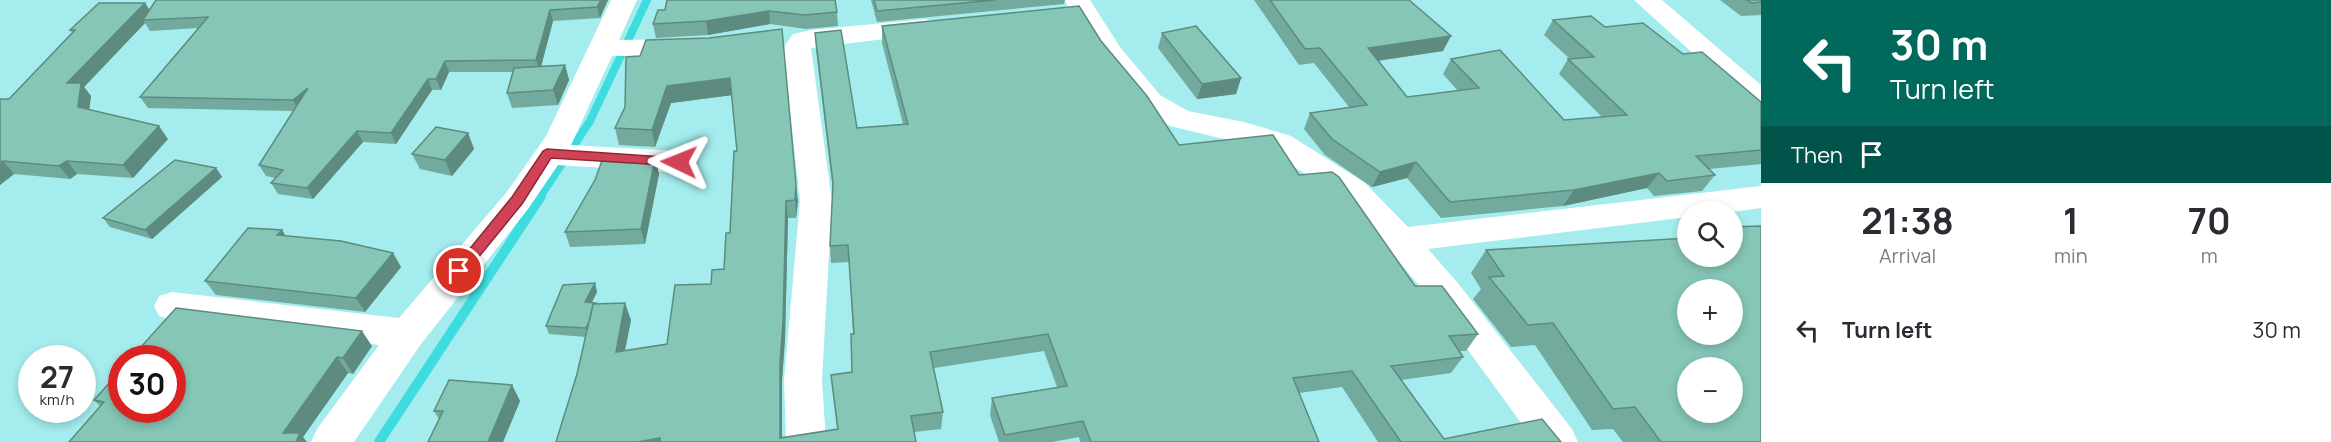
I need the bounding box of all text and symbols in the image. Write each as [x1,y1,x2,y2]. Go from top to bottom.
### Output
text: 30 m [1890,15,1988,73]
icon: left [1791,24,1869,102]
text: Turn left [1890,70,1994,107]
position arrow [647,130,711,194]
icon: arrive [1855,138,1888,171]
text: Then [1791,140,1843,170]
text: 21:38 [1861,196,1954,245]
text: 1 [2063,196,2079,245]
text: 70 [2188,196,2231,245]
map controls [1677,201,1743,423]
button: search [1677,201,1743,267]
text: Arrival [1879,242,1936,269]
text: min [2054,242,2088,269]
text: m [2201,242,2218,269]
pin [433,245,484,296]
icon: arrive [442,254,475,287]
button: + [1677,279,1743,345]
icon: left [1791,314,1824,347]
text: Turn left [1842,315,1932,345]
text: 30 m [2252,315,2301,345]
speed limit sign: 30 [108,345,186,423]
text: 27 [40,356,74,397]
button: − [1677,357,1743,423]
text: km/h [40,389,74,410]

